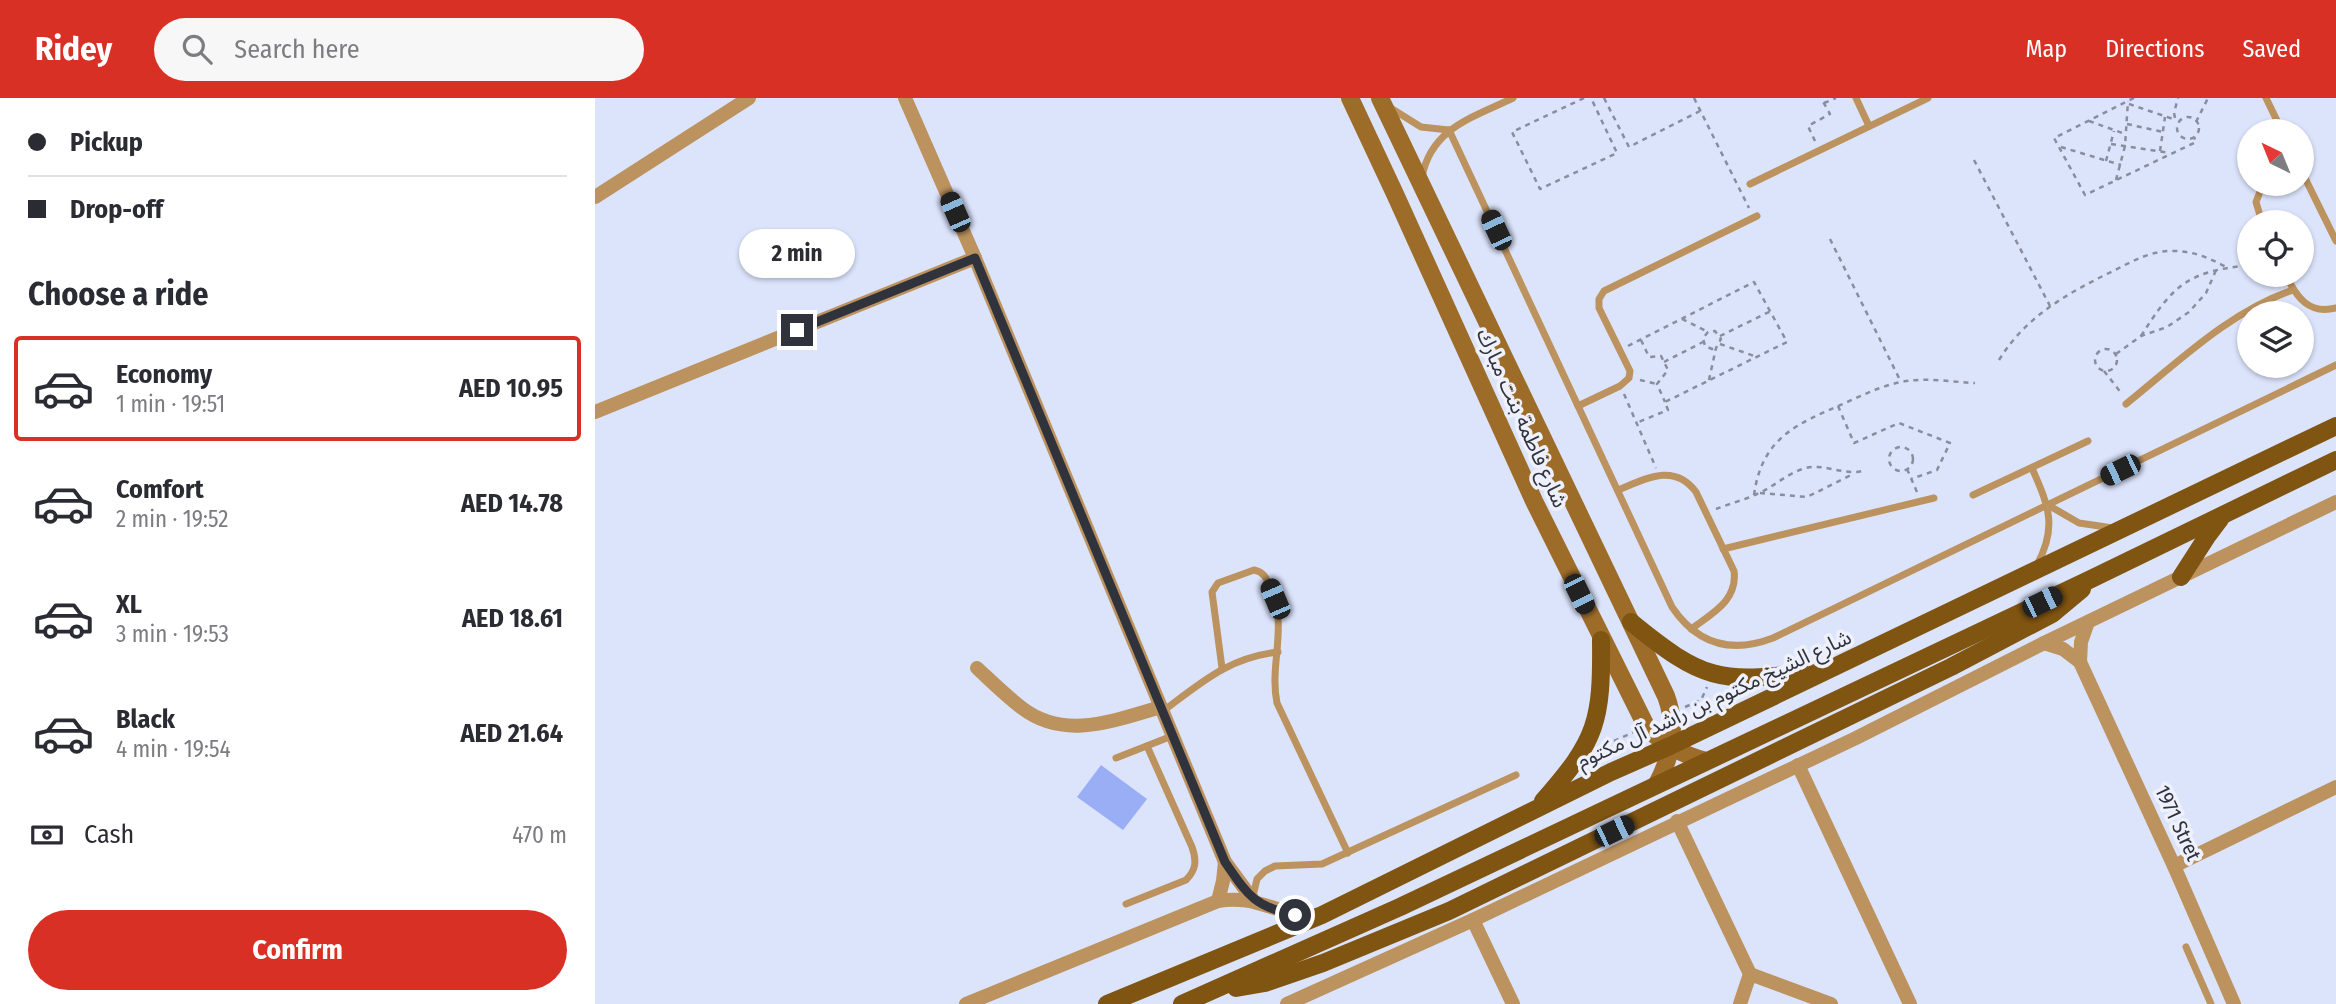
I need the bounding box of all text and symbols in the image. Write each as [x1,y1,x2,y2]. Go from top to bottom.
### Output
search box [154,18,644,81]
text: Ridey [35,29,112,69]
icon: search [178,30,216,68]
text: Search here [234,34,360,65]
text: Map [2026,35,2067,63]
text: Directions [2105,35,2204,63]
text: Saved [2242,35,2301,63]
north arrow [2237,119,2313,196]
map controls [2237,119,2314,378]
text: Pickup [70,127,143,158]
car [937,189,974,235]
text: Drop-off [70,194,163,225]
car [1478,207,1515,253]
button: locate [2237,210,2314,287]
callout: 2 min [739,229,855,278]
text: 2 min [772,239,823,267]
text: Choose a ride [28,275,209,313]
button: layers [2237,301,2314,378]
route end [781,314,813,346]
street label: شارع فاطمة بنت مبارك [1469,324,1573,513]
icon: car [32,357,95,420]
text: Economy [116,359,212,390]
text: AED 10.95 [459,373,563,404]
text: 1 min · 19:51 [116,390,225,418]
car [2097,451,2144,489]
icon: car [32,472,95,535]
text: Comfort [116,474,204,505]
text: AED 14.78 [461,488,563,519]
text: 2 min · 19:52 [116,505,228,533]
car [1561,571,1598,617]
car [1258,576,1293,622]
car [2019,583,2066,621]
icon: car [32,587,95,650]
text: XL [116,589,142,620]
text: AED 18.61 [462,603,563,634]
text: 3 min · 19:53 [116,620,229,648]
street label: شارع الشيخ مكتوم بن راشد آل مكتوم [1573,624,1857,777]
icon: car [32,702,95,765]
text: Black [116,704,175,735]
text: AED 21.64 [460,718,563,749]
text: 4 min · 19:54 [116,735,231,763]
street label: 1971 Stret [2149,781,2207,865]
car [1591,812,1638,850]
icon: cash [28,816,66,854]
text: Cash [84,819,134,850]
text: 470 m [512,821,567,849]
route start [1279,899,1311,931]
button: Confirm [28,910,567,990]

